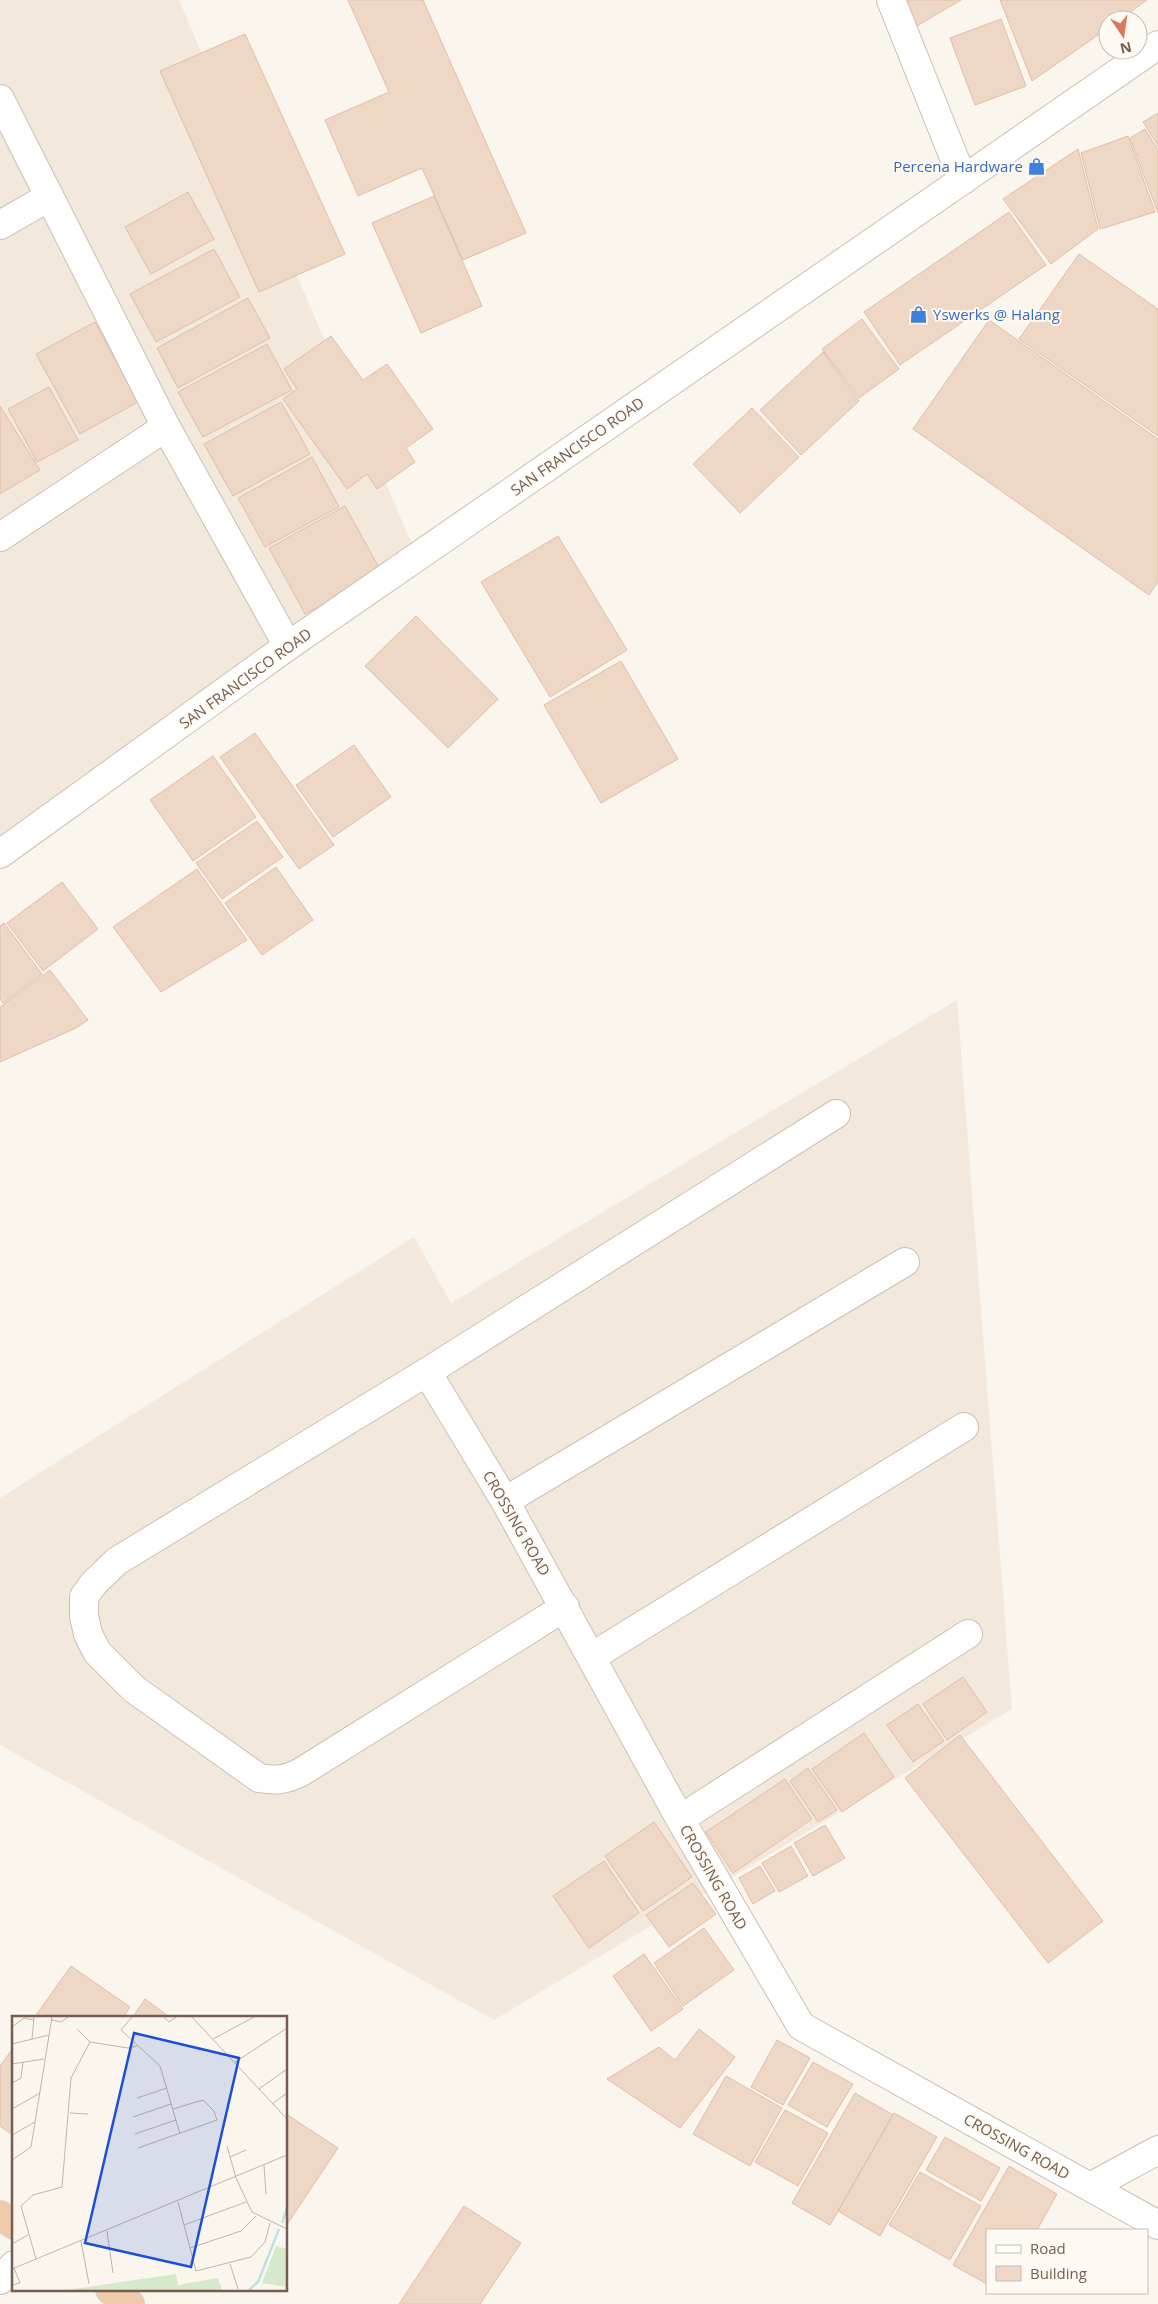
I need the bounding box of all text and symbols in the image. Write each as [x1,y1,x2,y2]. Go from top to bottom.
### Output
north arrow [1098,10,1148,60]
text: N [1118,38,1134,59]
place label: Percena Hardware [893,156,1023,176]
shop icon: Percena Hardware [1027,156,1047,176]
shop icon: Yswerks @ Halang [909,304,929,324]
place label: Yswerks @ Halang [933,304,1060,324]
street label: SAN FRANCISCO ROAD [506,392,648,500]
street label: SAN FRANCISCO ROAD [175,623,315,733]
street label: CROSSING ROAD [479,1467,555,1579]
street label: CROSSING ROAD [676,1821,752,1933]
inset map [12,2016,288,2292]
street label: CROSSING ROAD [960,2109,1074,2183]
legend [986,2229,1148,2294]
text: Road [1030,2238,1066,2258]
text: Building [1030,2263,1087,2283]

